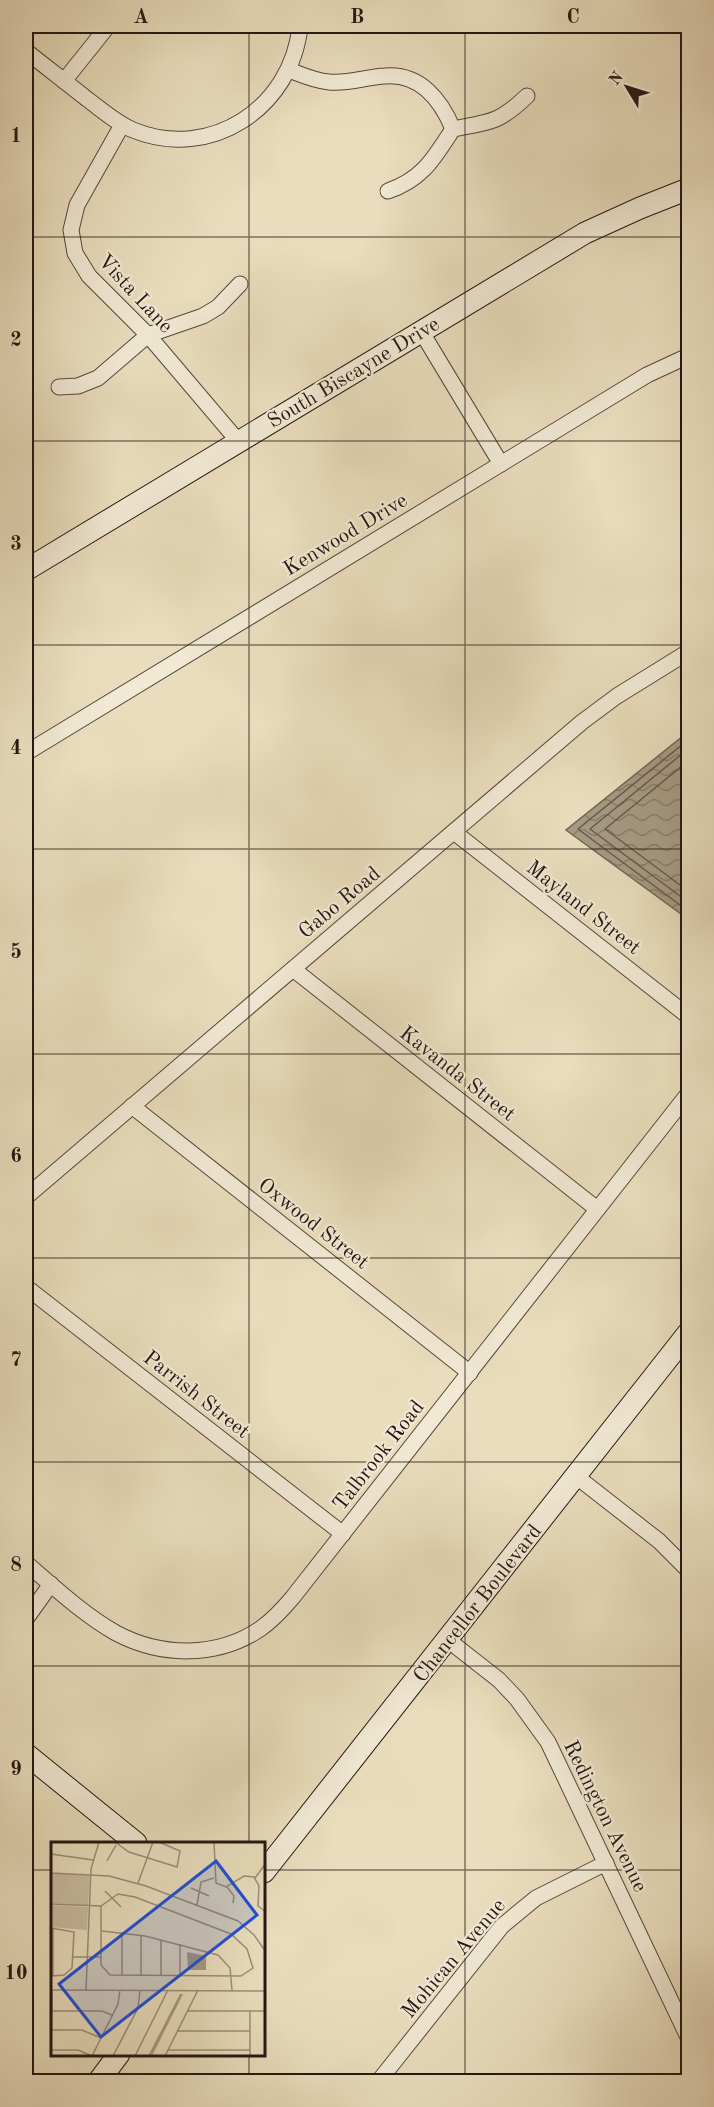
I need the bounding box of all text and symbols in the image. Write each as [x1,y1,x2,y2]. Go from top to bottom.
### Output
text: A [133,8,149,28]
text: B [350,8,364,28]
text: C [566,8,580,28]
north arrow [597,57,657,117]
text: N [607,69,627,89]
text: 1 [10,127,22,147]
street label: Vista Lane [93,251,176,337]
street label: South Biscayne Drive [264,314,443,433]
text: 2 [10,331,22,351]
street label: Kenwood Drive [280,490,411,580]
text: 3 [10,535,22,555]
text: 4 [10,739,22,759]
street label: Mayland Street [522,857,644,959]
street label: Gabo Road [295,863,385,943]
text: 5 [10,942,22,963]
street label: Kavanda Street [395,1023,519,1126]
text: 6 [10,1147,22,1167]
street label: Oxwood Street [254,1175,372,1274]
street label: Parrish Street [139,1347,253,1443]
text: 7 [10,1351,22,1371]
street label: Talbrook Road [330,1397,429,1515]
street label: Chancellor Boulevard [410,1521,546,1687]
text: 8 [10,1556,22,1576]
street label: Redington Avenue [559,1738,650,1896]
text: 9 [10,1760,22,1780]
inset map [51,1842,266,2056]
street label: Mohican Avenue [398,1895,510,2023]
text: 10 [4,1964,28,1984]

